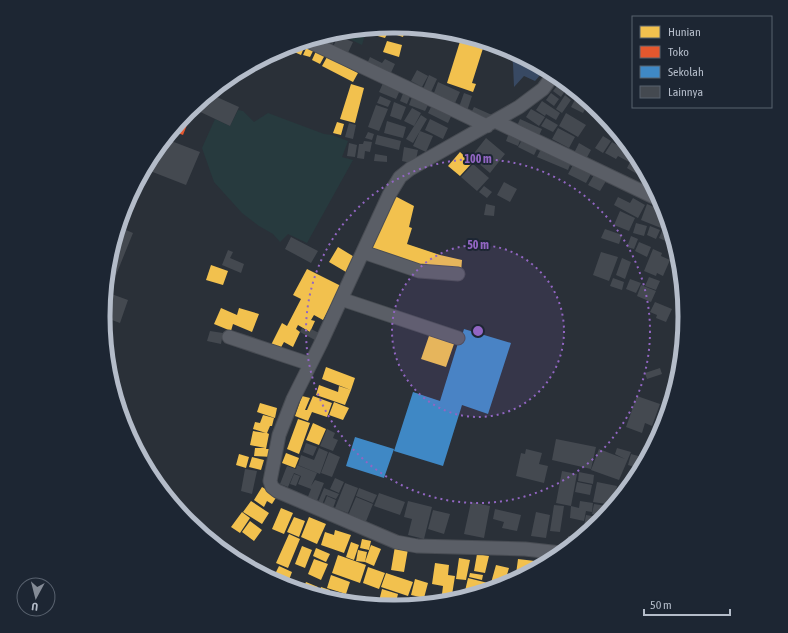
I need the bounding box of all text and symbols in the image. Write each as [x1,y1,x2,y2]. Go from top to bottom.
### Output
legend [632,16,772,108]
text: Hunian [668,25,701,39]
text: Toko [668,45,689,59]
text: Sekolah [668,65,704,79]
text: Lainnya [668,85,703,99]
text: 100 m [464,152,492,166]
text: 50 m [467,238,489,252]
centre of rings [471,324,485,338]
north arrow [16,577,56,617]
scale bar [644,591,730,617]
text: 50 m [650,598,672,612]
text: U [31,601,39,613]

